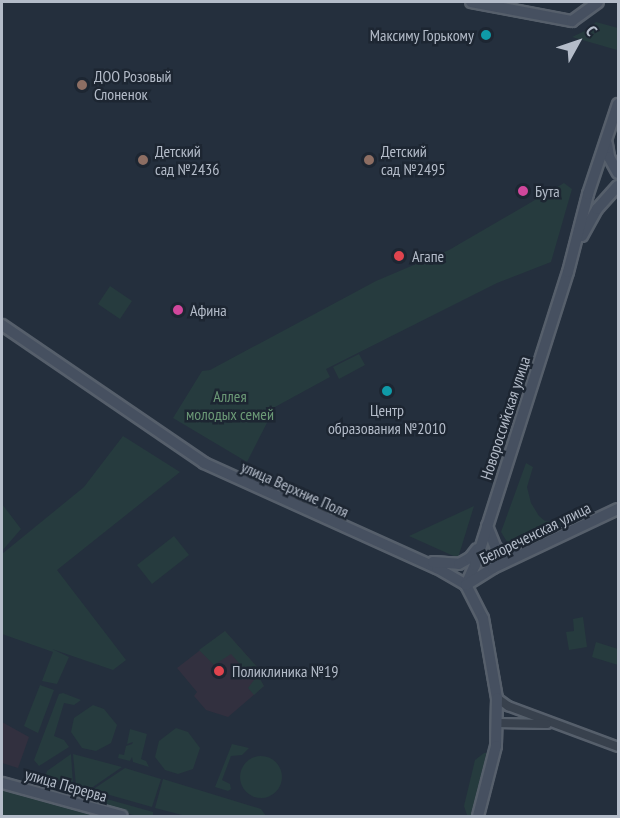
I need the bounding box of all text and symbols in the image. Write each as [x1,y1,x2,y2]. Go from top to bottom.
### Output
north arrow [548,12,608,72]
text: С [582,21,602,40]
place label: Максиму Горькому [369,25,474,45]
marker: Максиму Горькому [479,28,493,42]
place label: ДОО Розовый Слоненок [94,66,172,104]
marker: ДОО Розовый Слоненок [75,78,89,92]
place label: Детский сад №2436 [155,141,220,179]
place label: Детский сад №2495 [381,141,446,179]
marker: Детский сад №2436 [136,153,150,167]
marker: Детский сад №2495 [362,153,376,167]
place label: Бута [535,181,560,201]
marker: Бута [516,184,530,198]
place label: Агапе [412,246,444,266]
marker: Агапе [390,247,408,265]
place label: Афина [190,300,227,320]
marker: Афина [171,303,185,317]
street label: Новороссийская улица [476,354,534,482]
marker: Центр образования №2010 [380,384,394,398]
park label: Аллея молодых семей [186,386,274,424]
place label: Центр образования №2010 [328,400,446,438]
street label: улица Верхние Поля [238,457,352,521]
street label: Белореченская улица [476,498,594,568]
place label: Поликлиника №19 [232,661,338,681]
marker: Поликлиника №19 [210,662,228,680]
street label: улица Перерва [23,764,109,806]

